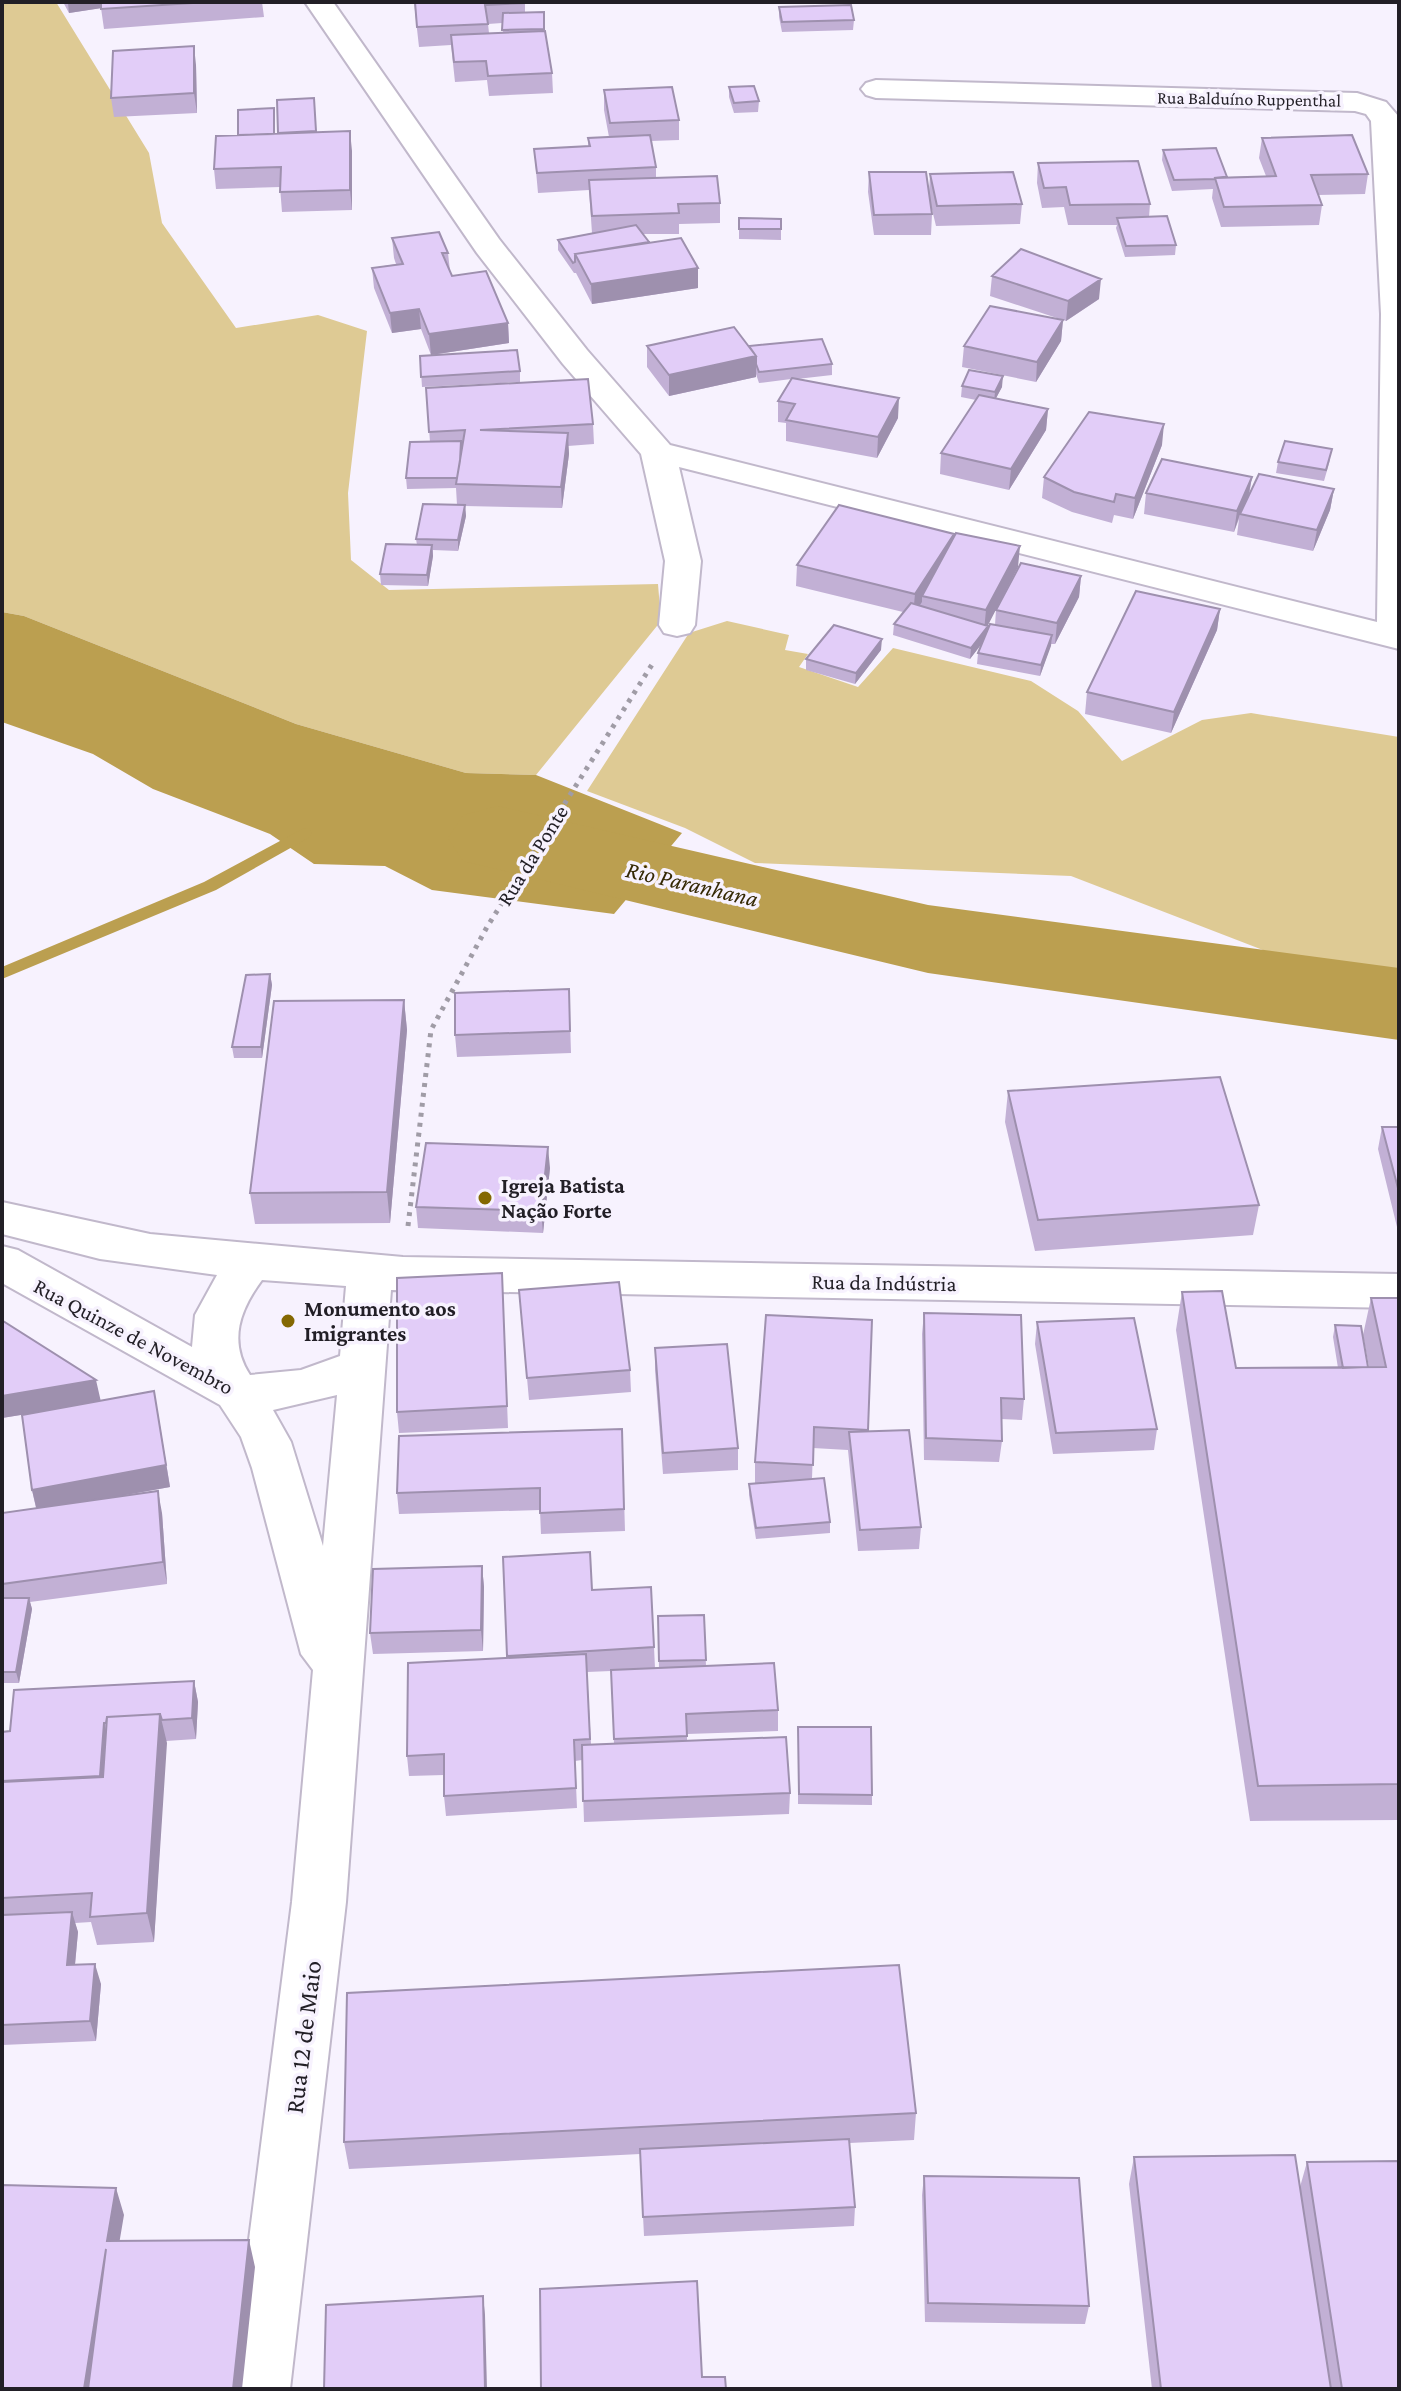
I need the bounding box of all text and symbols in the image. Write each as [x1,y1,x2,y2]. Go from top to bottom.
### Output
street label: Rua Balduíno Ruppenthal [1157,87,1341,111]
street label: Rua da Ponte [492,800,573,910]
water label: Rio Paranhana [623,855,761,912]
place label: Igreja Batista Nação Forte [501,1173,625,1223]
marker: Igreja Batista Nação Forte [476,1189,494,1207]
street label: Rua da Indústria [811,1269,957,1296]
street label: Rua Quinze de Novembro [30,1273,238,1400]
place label: Monumento aos Imigrantes [304,1296,456,1346]
marker: Monumento aos Imigrantes [279,1312,297,1330]
street label: Rua 12 de Maio [280,1959,327,2115]

